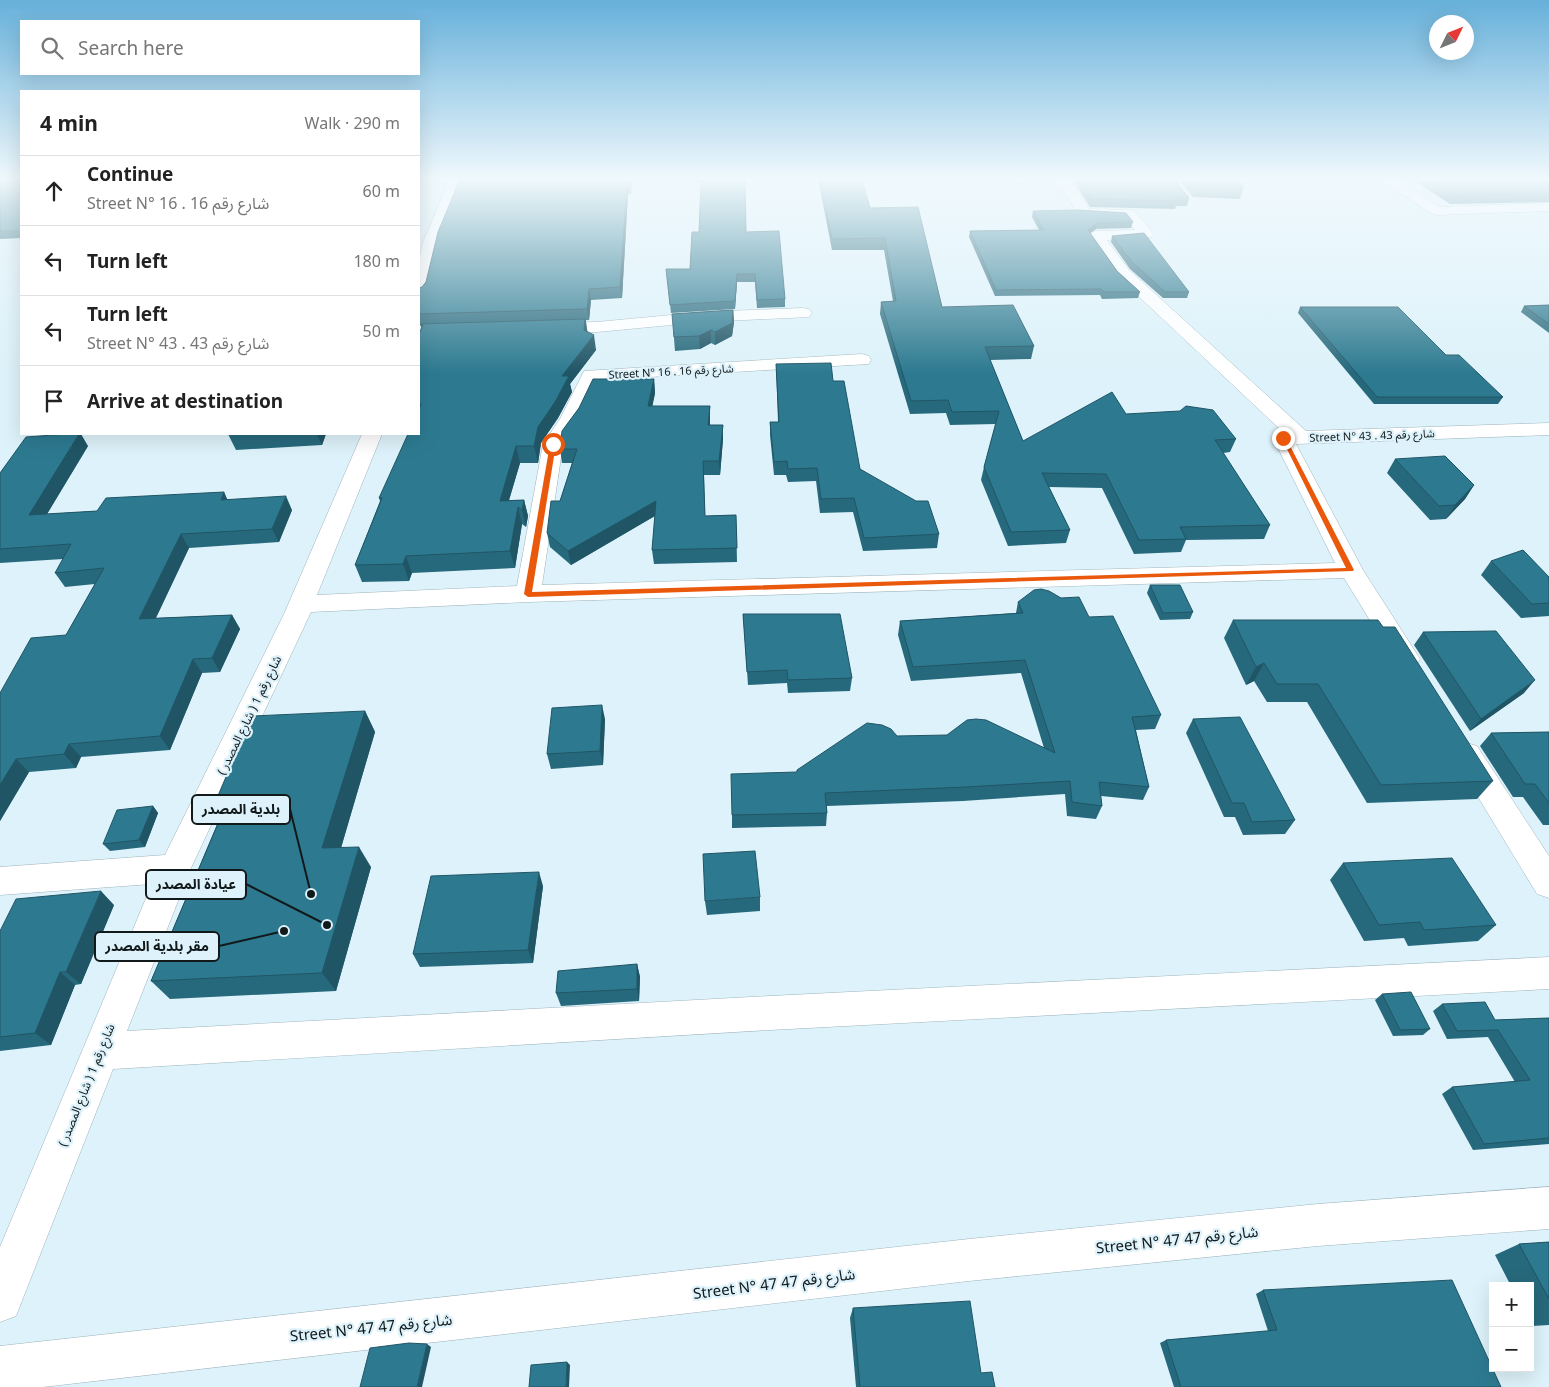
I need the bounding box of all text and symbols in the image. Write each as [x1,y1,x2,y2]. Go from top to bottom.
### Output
north arrow [1429,15,1474,60]
search box [20,20,420,75]
icon: search [38,34,66,62]
text: Search here [78,35,184,61]
text: 4 min [40,109,98,137]
text: Walk · 290 m [305,112,400,134]
text: Continue [87,161,173,187]
icon: ahead [40,177,68,205]
text: 60 m [363,180,400,202]
text: Street N° 16 . شارع رقم 16 [87,192,269,214]
icon: left [40,247,68,275]
text: Turn left [87,248,168,274]
text: 180 m [353,250,400,272]
text: Turn left [87,301,168,327]
icon: left [40,317,68,345]
text: 50 m [363,320,400,342]
text: Street N° 43 . شارع رقم 43 [87,332,269,354]
street label: Street N° 16 . شارع رقم 16 [608,360,734,384]
icon: arrive [40,387,68,415]
text: Arrive at destination [87,388,283,414]
street label: Street N° 43 . شارع رقم 43 [1309,425,1435,447]
route end [1272,427,1295,450]
route start [542,433,565,456]
street label: شارع رقم 1 ( شارع المصدر ) [213,652,286,778]
callout: بلدية المصدر [192,795,290,824]
text: بلدية المصدر [201,799,280,818]
callout: عيادة المصدر [146,870,246,899]
text: عيادة المصدر [155,874,236,893]
callout: مقر بلدية المصدر [95,932,219,961]
text: مقر بلدية المصدر [104,936,209,955]
street label: شارع رقم 1 ( شارع المصدر ) [54,1021,119,1149]
street label: Street N° 47 شارع رقم 47 [1095,1221,1260,1260]
street label: Street N° 47 شارع رقم 47 [692,1263,857,1306]
map controls [1489,1282,1534,1372]
button: + [1489,1282,1534,1327]
street label: Street N° 47 شارع رقم 47 [289,1309,454,1348]
button: − [1489,1327,1534,1372]

